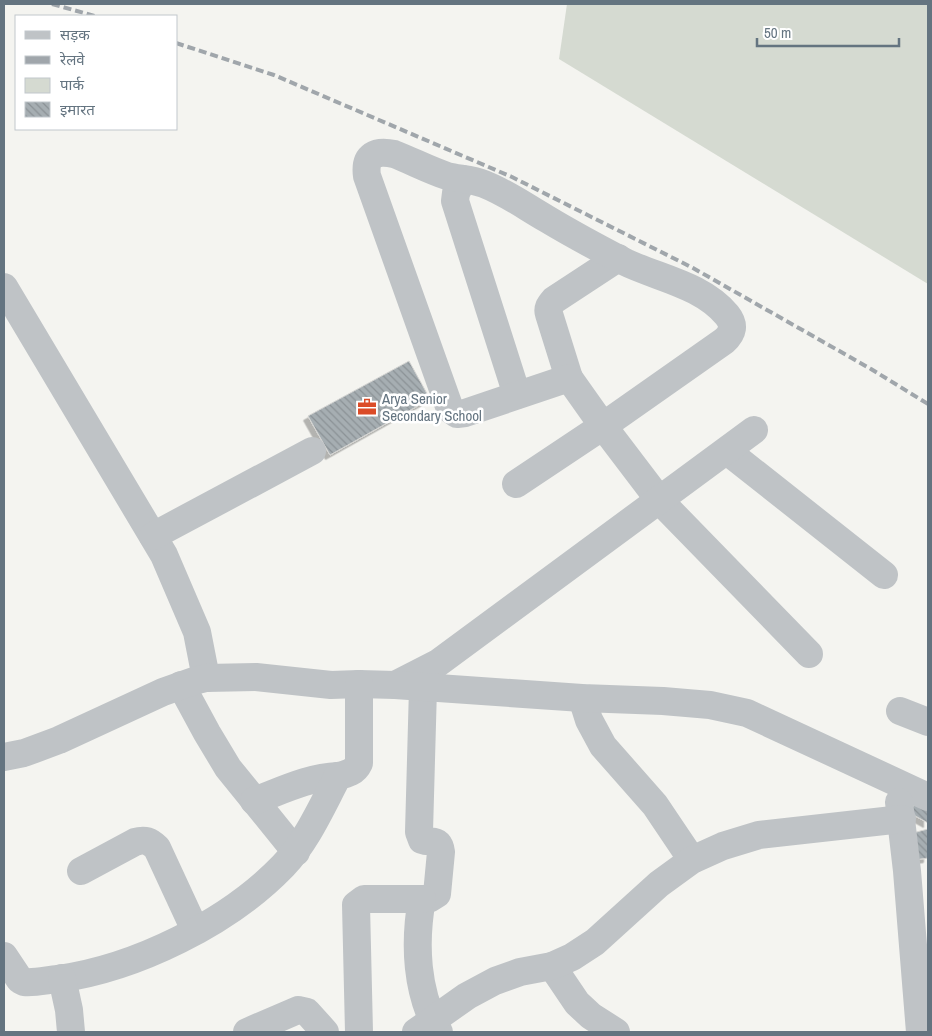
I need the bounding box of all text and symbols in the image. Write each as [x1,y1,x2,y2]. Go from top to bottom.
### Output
legend [15,15,178,130]
scale bar [757,15,900,47]
text: 50 m [764,22,791,43]
text: सड़क [60,24,90,45]
text: रेलवे [59,49,85,70]
text: पार्क [60,74,84,95]
text: इमारत [60,99,95,120]
place label: Arya Senior Secondary School [381,388,482,426]
office icon: Arya Senior Secondary School [356,396,378,418]

